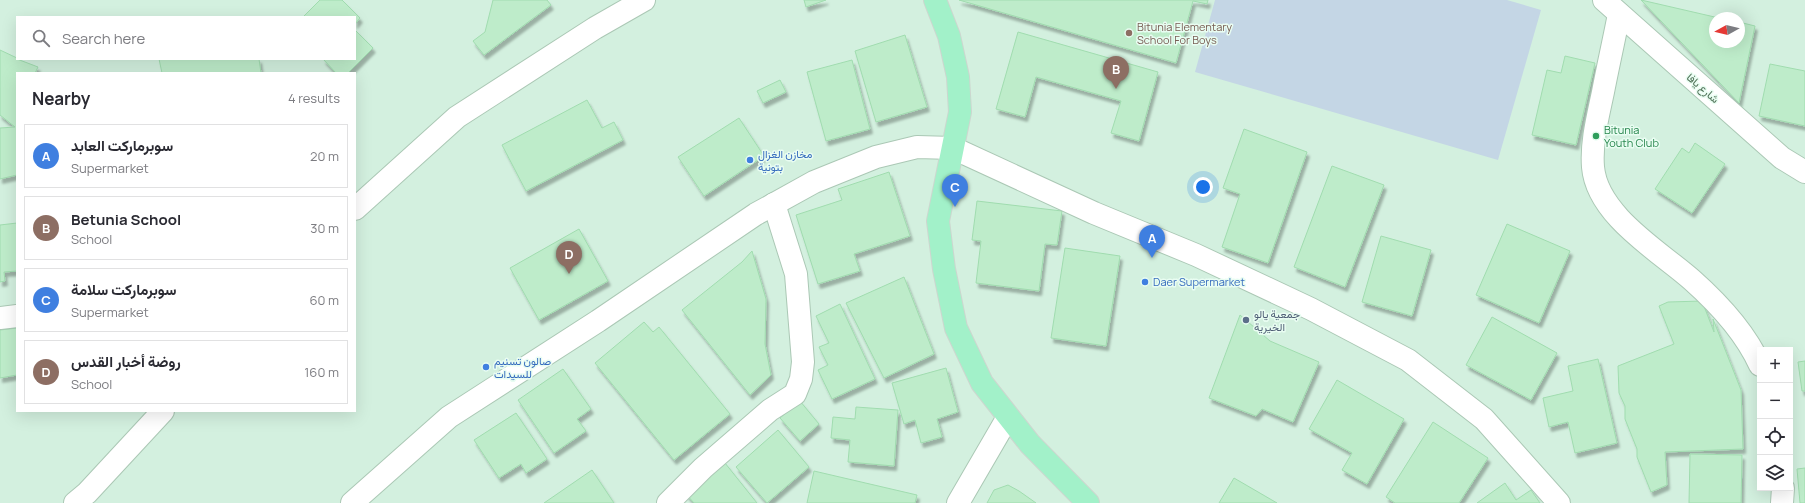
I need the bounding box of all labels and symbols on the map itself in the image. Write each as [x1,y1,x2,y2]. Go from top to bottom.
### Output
north arrow [1709,12,1745,48]
place label: Bitunia Elementary School For Boys [1137,19,1232,47]
marker: Bitunia Elementary School For Boys [1124,28,1134,38]
pin: B [1103,56,1129,89]
street label: شارع يافا [1683,69,1723,107]
place label: Bitunia Youth Club [1604,122,1659,150]
marker: Bitunia Youth Club [1591,131,1601,141]
place label: مخازن الغزال بتونية [758,146,813,174]
marker: مخازن الغزال بتونية [745,155,755,165]
pin: C [942,174,968,207]
your location [1193,177,1213,197]
pin: A [1139,225,1165,258]
pin: D [556,241,582,274]
place label: Daer Supermarket [1153,274,1245,289]
marker: Daer Supermarket [1140,277,1150,287]
place label: جمعية يالو الخيرية [1254,306,1300,334]
marker: جمعية يالو الخيرية [1241,315,1251,325]
place label: صالون تسنيم للسيدات [494,353,551,381]
marker: صالون تسنيم للسيدات [481,362,491,372]

